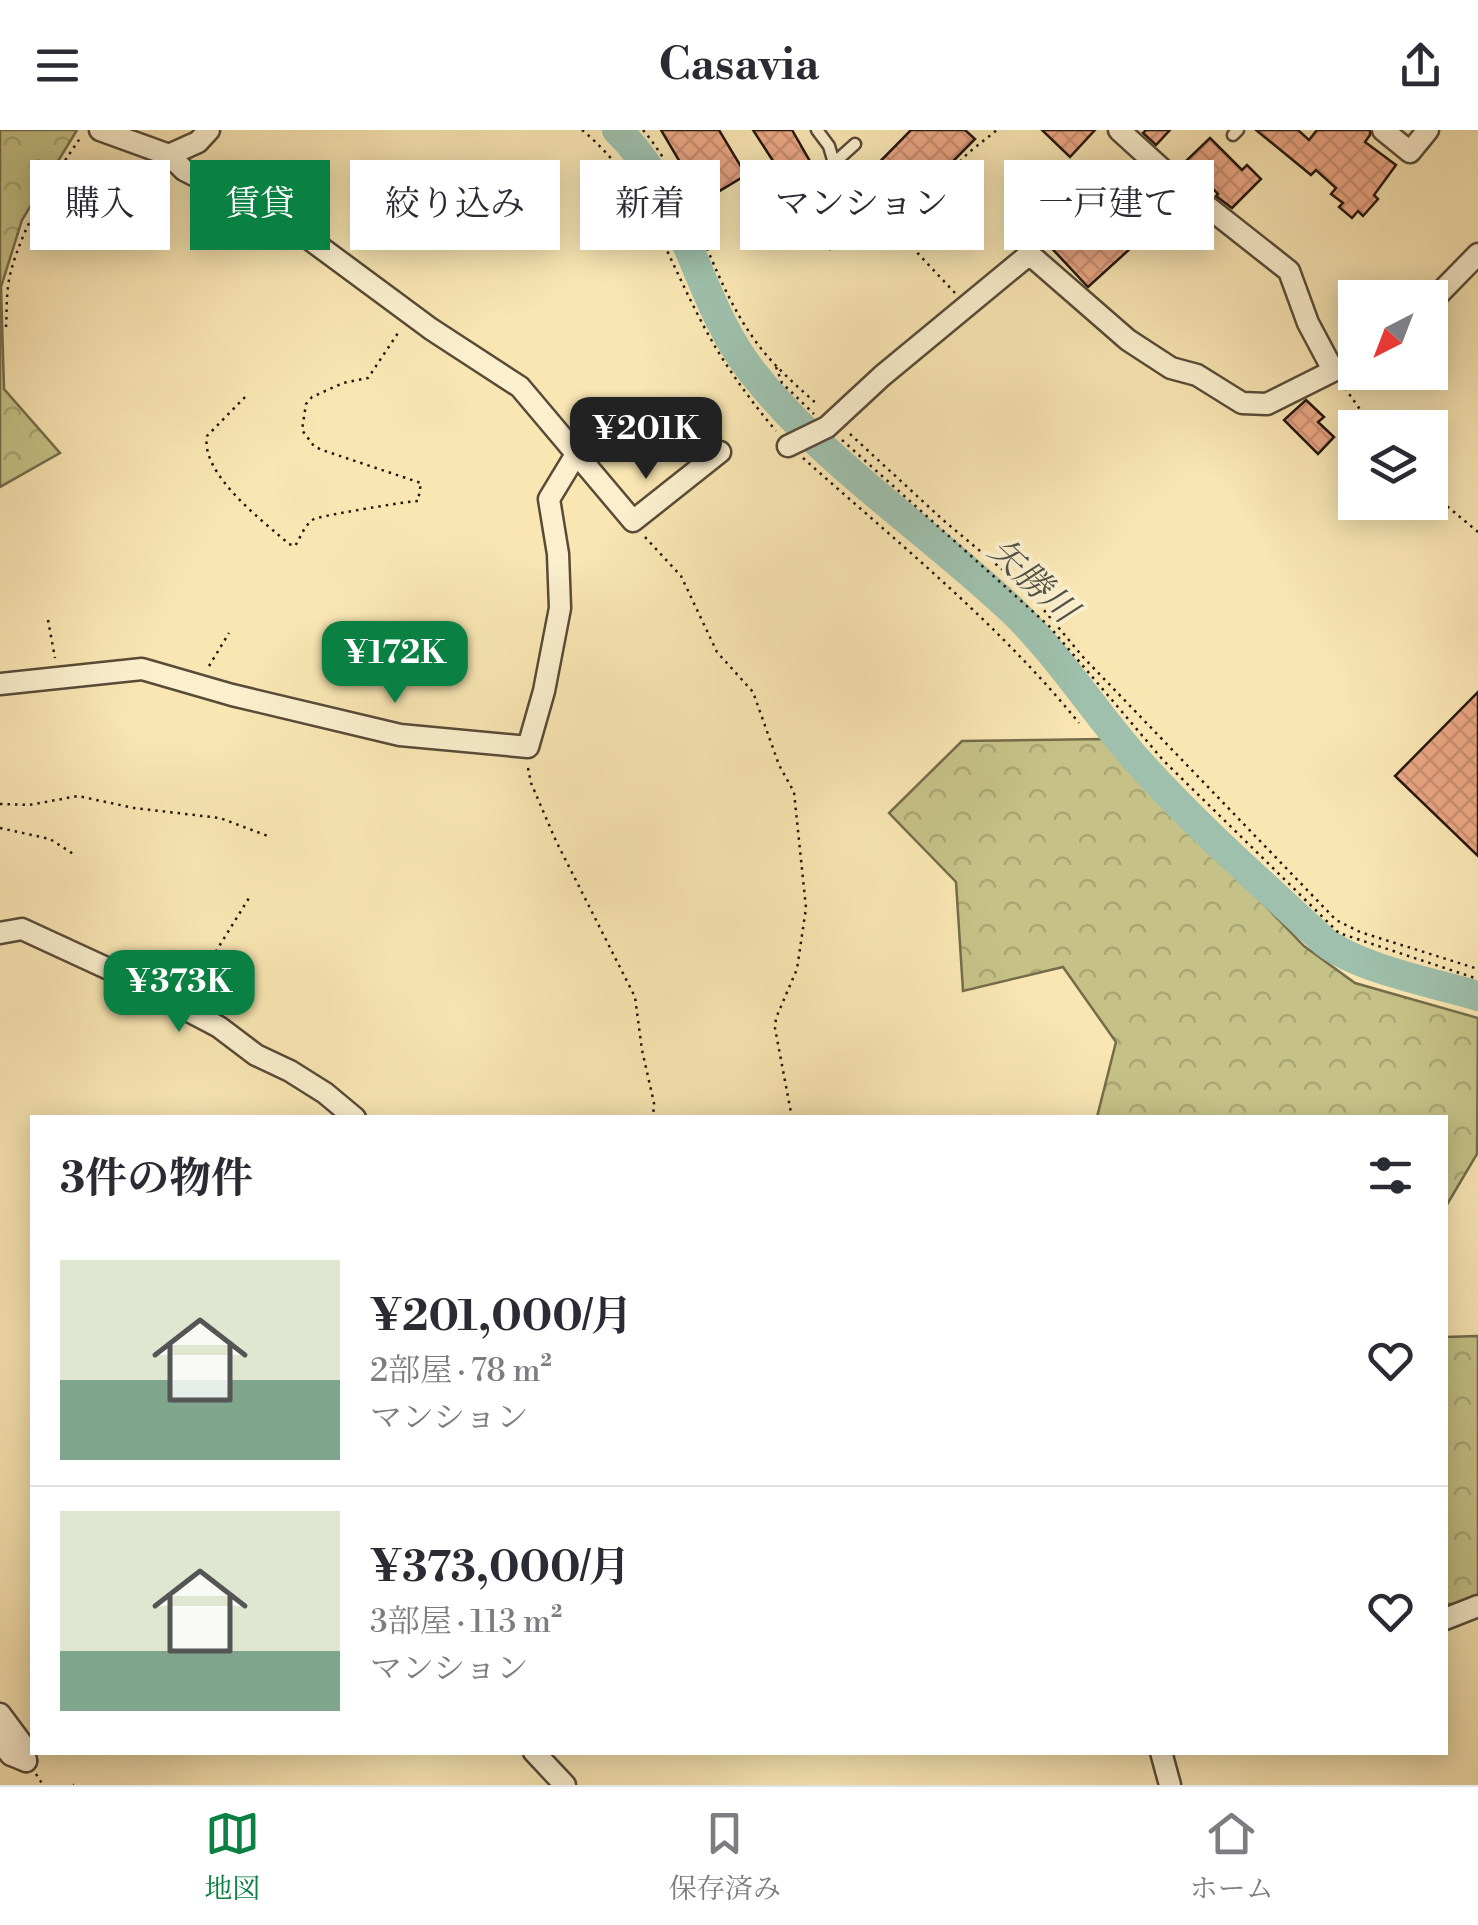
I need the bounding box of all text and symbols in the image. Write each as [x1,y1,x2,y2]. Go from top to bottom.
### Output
text: Casavia [659,37,819,94]
icon: menu [30,38,85,93]
icon: share [1393,38,1448,93]
chip: 購入 [30,160,170,250]
chip: 賃貸 [190,160,330,250]
chip: 絞り込み [350,160,560,250]
chip: 新着 [580,160,720,250]
chip: マンション [740,160,984,250]
chip: 一戸建て [1004,160,1214,250]
north arrow [1338,280,1448,390]
map controls [1338,280,1448,520]
pin: ¥201K [576,397,716,482]
text: ¥201K [592,409,700,449]
button: layers [1338,410,1448,520]
water label: 矢勝川 [979,529,1088,635]
pin: ¥172K [325,621,465,706]
text: ¥172K [344,633,446,673]
pin: ¥373K [109,950,249,1035]
text: ¥373K [126,962,232,1002]
icon: filters [1363,1148,1418,1203]
text: 3件の物件 [60,1153,253,1206]
text: ¥201,000/月 [370,1291,633,1344]
icon: home [140,1300,260,1420]
icon: heart [1363,1333,1418,1388]
text: 2部屋 · 78 m² [370,1351,552,1391]
text: マンション [370,1398,529,1438]
text: ¥373,000/月 [370,1542,631,1595]
icon: home [140,1551,260,1671]
icon: heart [1363,1584,1418,1639]
text: 3部屋 · 113 m² [370,1602,562,1642]
text: マンション [370,1649,529,1689]
tab: 地図 [204,1806,260,1907]
tab: 保存済み [669,1806,781,1907]
tab: ホーム [1190,1806,1274,1907]

